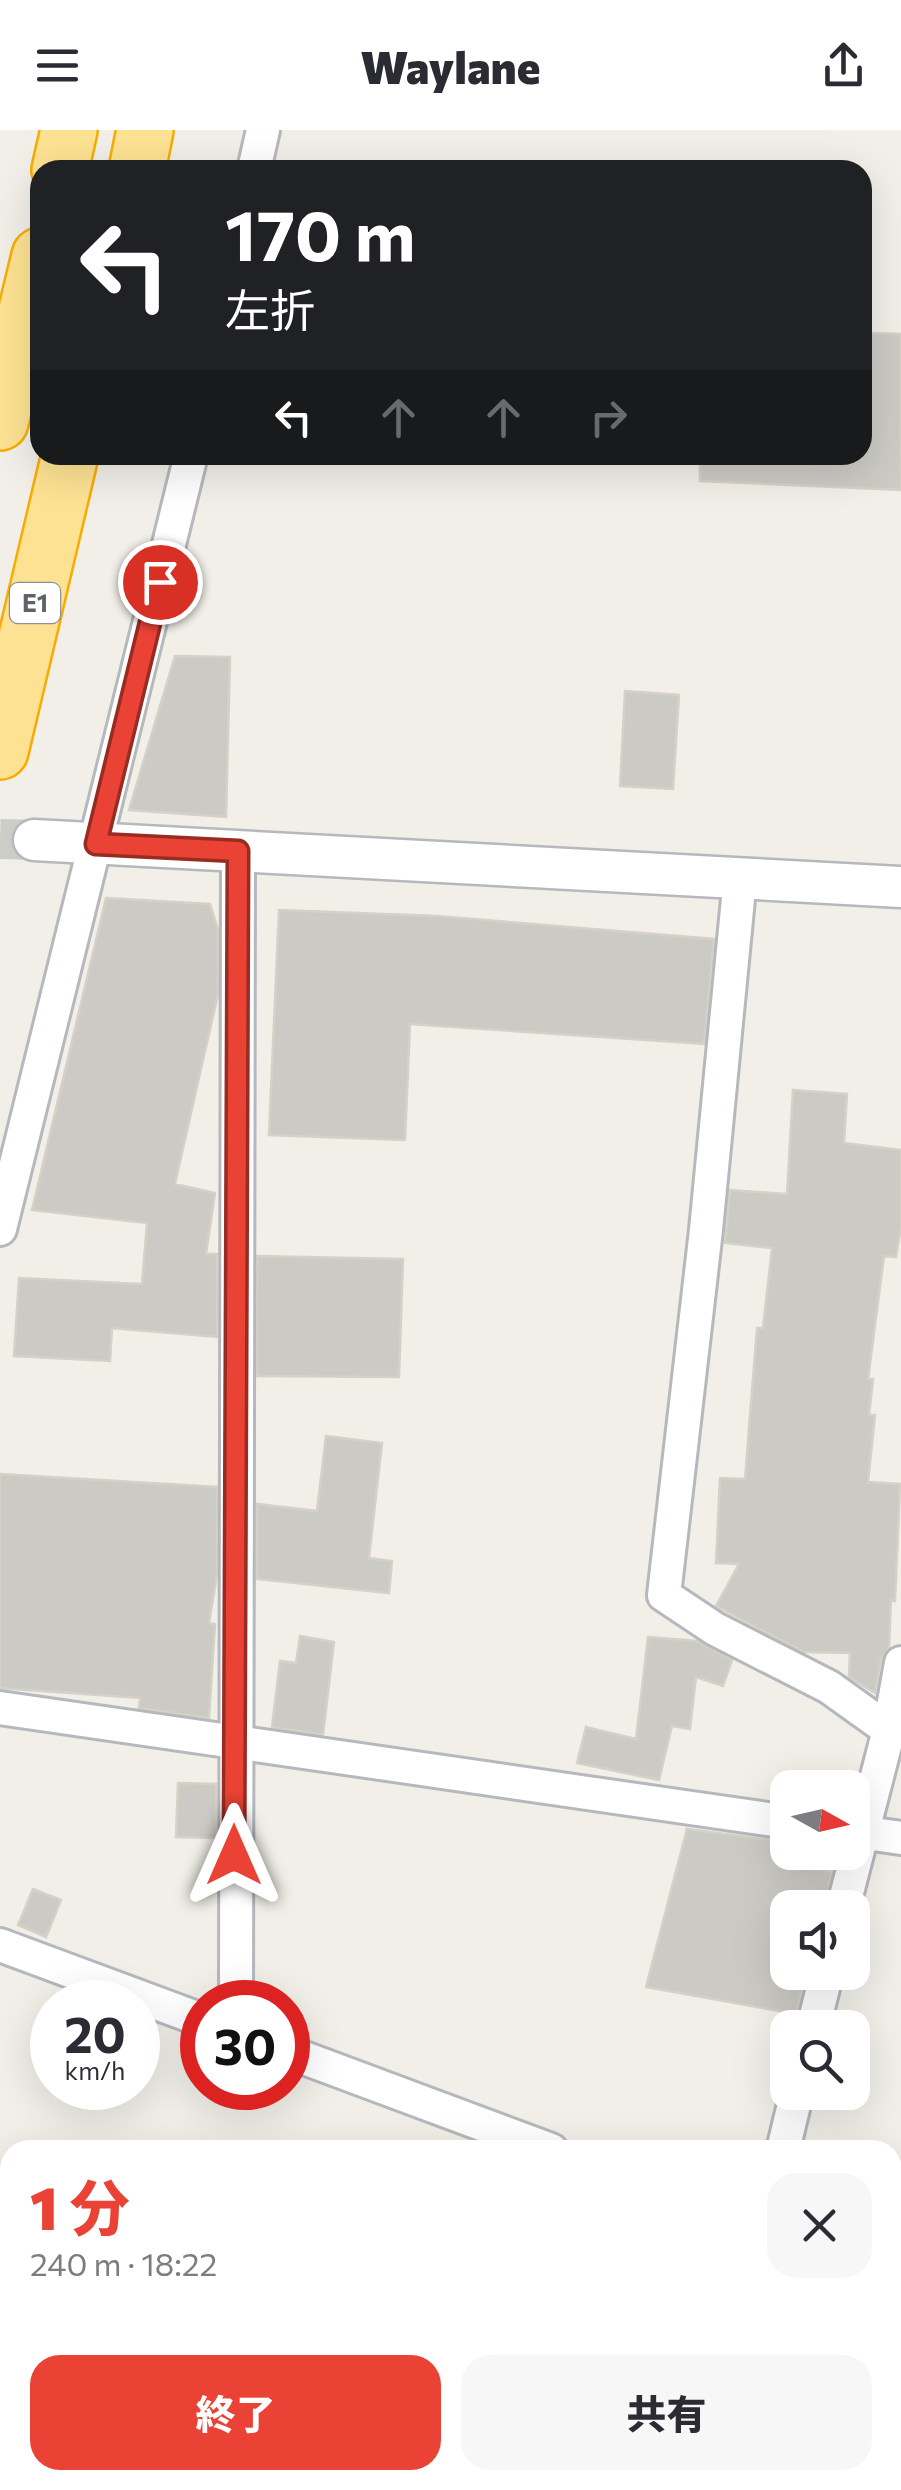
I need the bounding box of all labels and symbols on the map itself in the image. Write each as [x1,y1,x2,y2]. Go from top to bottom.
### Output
pin [118,540,203,625]
road number: E1 [10,583,60,623]
north arrow [770,1770,870,1870]
position arrow [182,1803,286,1907]
speed limit sign: 30 [180,1980,310,2110]

